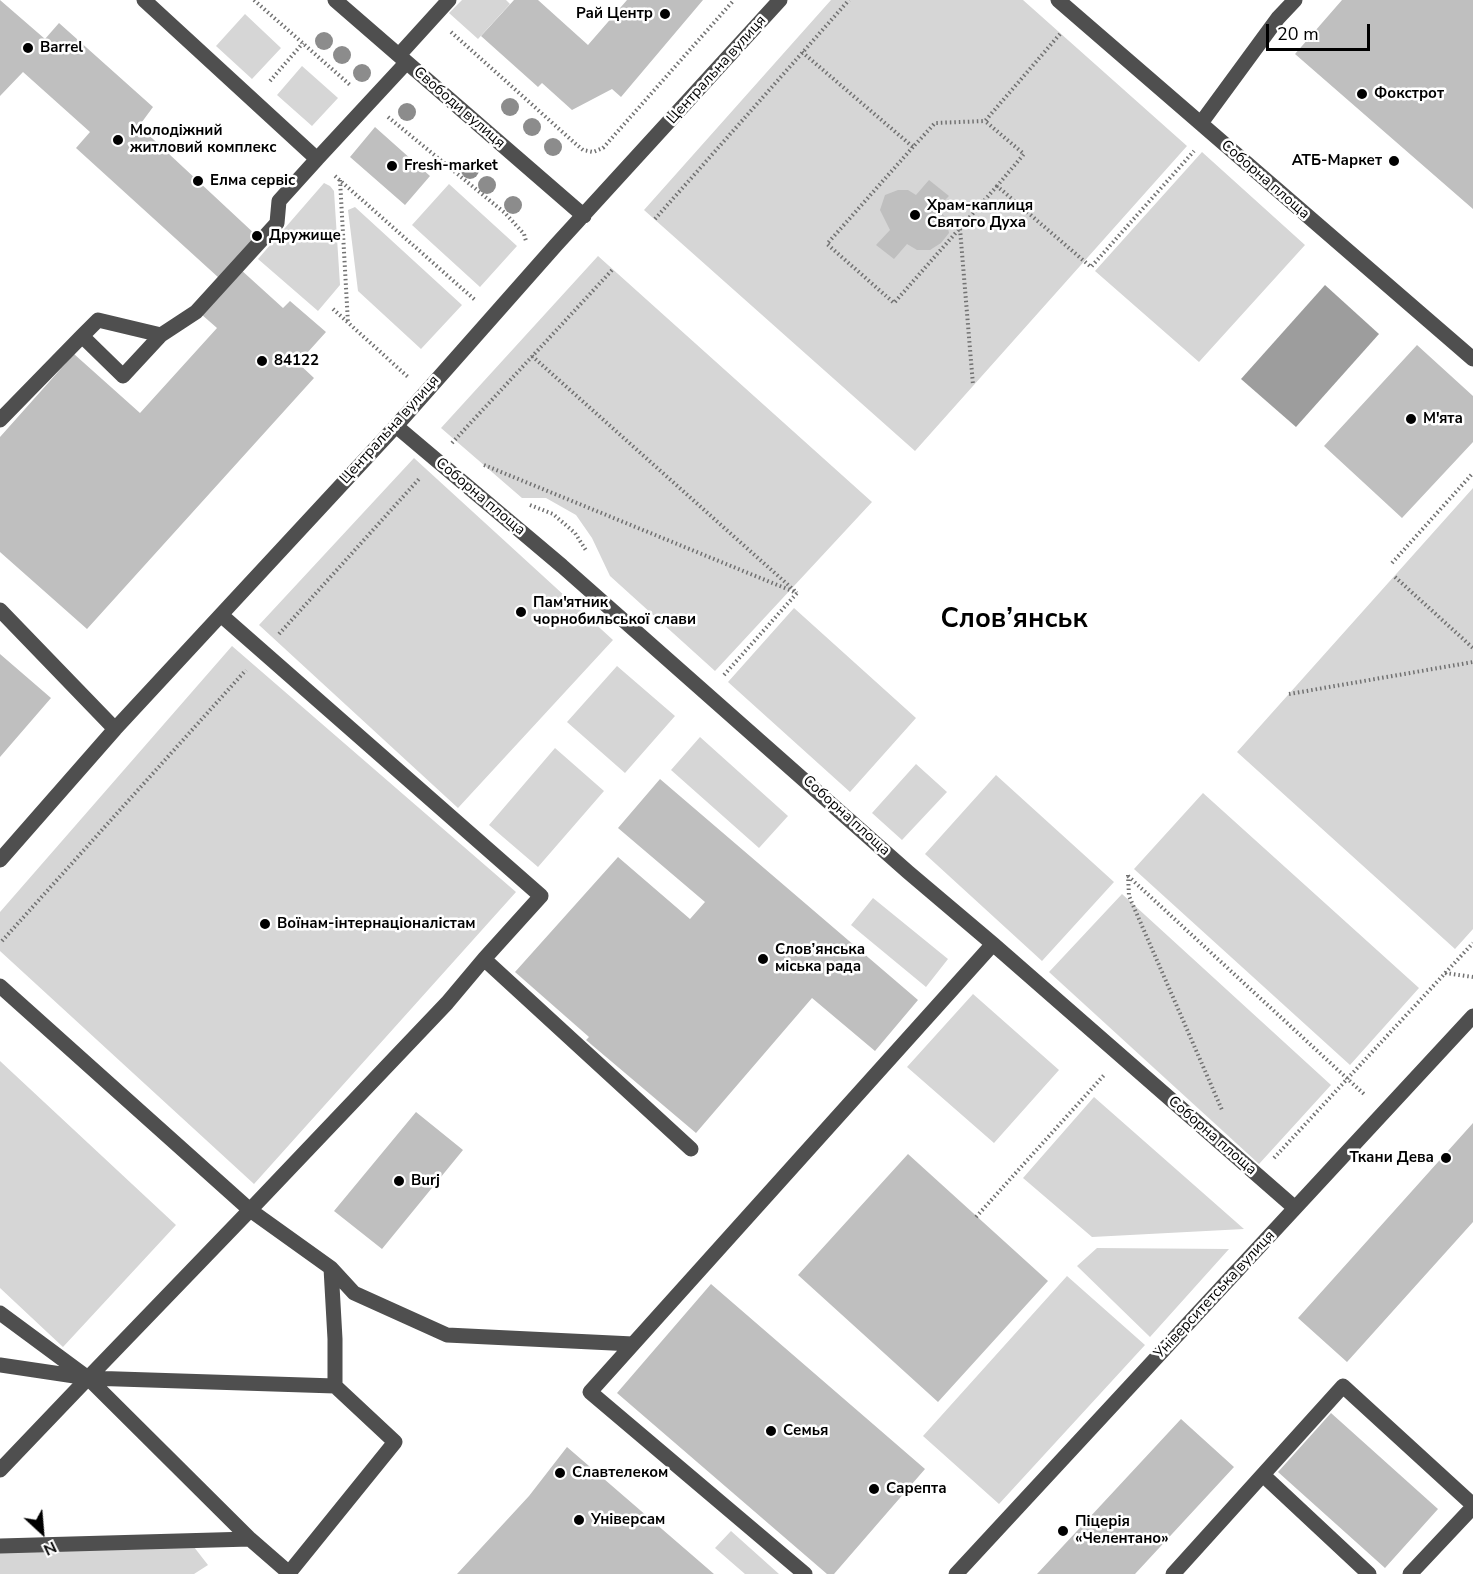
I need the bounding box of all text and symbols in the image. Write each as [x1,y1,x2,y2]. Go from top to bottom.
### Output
place label: Рай Центр [576,5,653,23]
marker: Рай Центр [658,7,672,21]
street label: Центральна вулиця [664,12,770,128]
scale bar [1269,12,1372,50]
text: 20 m [1277,22,1319,46]
place label: Barrel [40,39,83,57]
marker: Barrel [21,41,35,55]
street label: Свободи вулиця [410,63,508,153]
place label: Фокстрот [1374,85,1444,103]
marker: Фокстрот [1355,87,1369,101]
place label: Молодіжний житловий комплекс [130,122,277,157]
marker: Молодіжний житловий комплекс [111,133,125,147]
street label: Соборна площа [1217,137,1313,223]
place label: АТБ-Маркет [1292,152,1382,170]
marker: АТБ-Маркет [1387,154,1401,168]
place label: Fresh-market [404,157,498,175]
marker: Fresh-market [385,159,399,173]
place label: Елма сервіс [210,172,295,190]
marker: Елма сервіс [191,174,205,188]
place label: Храм-каплиця Святого Духа [927,197,1033,232]
marker: Храм-каплиця Святого Духа [908,208,922,222]
place label: Дружище [269,227,341,245]
marker: Дружище [250,229,264,243]
place label: 84122 [274,352,319,370]
marker: 84122 [255,354,269,368]
street label: Центральна вулиця [337,372,443,488]
place label: М'ята [1423,410,1463,428]
marker: М'ята [1404,412,1418,426]
street label: Соборна площа [432,454,528,540]
place label: Пам'ятник чорнобильської слави [533,594,696,629]
district label: Слов’янськ [940,604,1088,636]
marker: Пам'ятник чорнобильської слави [514,605,528,619]
street label: Соборна площа [799,772,893,860]
place label: Воїнам-інтернаціоналістам [277,915,476,933]
marker: Воїнам-інтернаціоналістам [258,917,272,931]
place label: Слов’янська міська рада [775,941,865,976]
marker: Слов’янська міська рада [756,952,770,966]
street label: Соборна площа [1164,1093,1260,1179]
place label: Ткани Дева [1350,1149,1434,1167]
marker: Ткани Дева [1439,1151,1453,1165]
place label: Burj [411,1172,440,1190]
marker: Burj [392,1174,406,1188]
street label: Університетська вулиця [1151,1227,1279,1363]
place label: Семья [783,1422,829,1440]
marker: Семья [764,1424,778,1438]
place label: Славтелеком [572,1464,668,1482]
marker: Славтелеком [553,1466,567,1480]
place label: Сарепта [886,1480,947,1498]
marker: Сарепта [867,1482,881,1496]
north arrow [12,1502,72,1562]
place label: Універсам [591,1511,665,1529]
marker: Універсам [572,1513,586,1527]
place label: Піцерія «Челентано» [1075,1513,1169,1548]
marker: Піцерія «Челентано» [1056,1524,1070,1538]
text: N [40,1536,60,1561]

